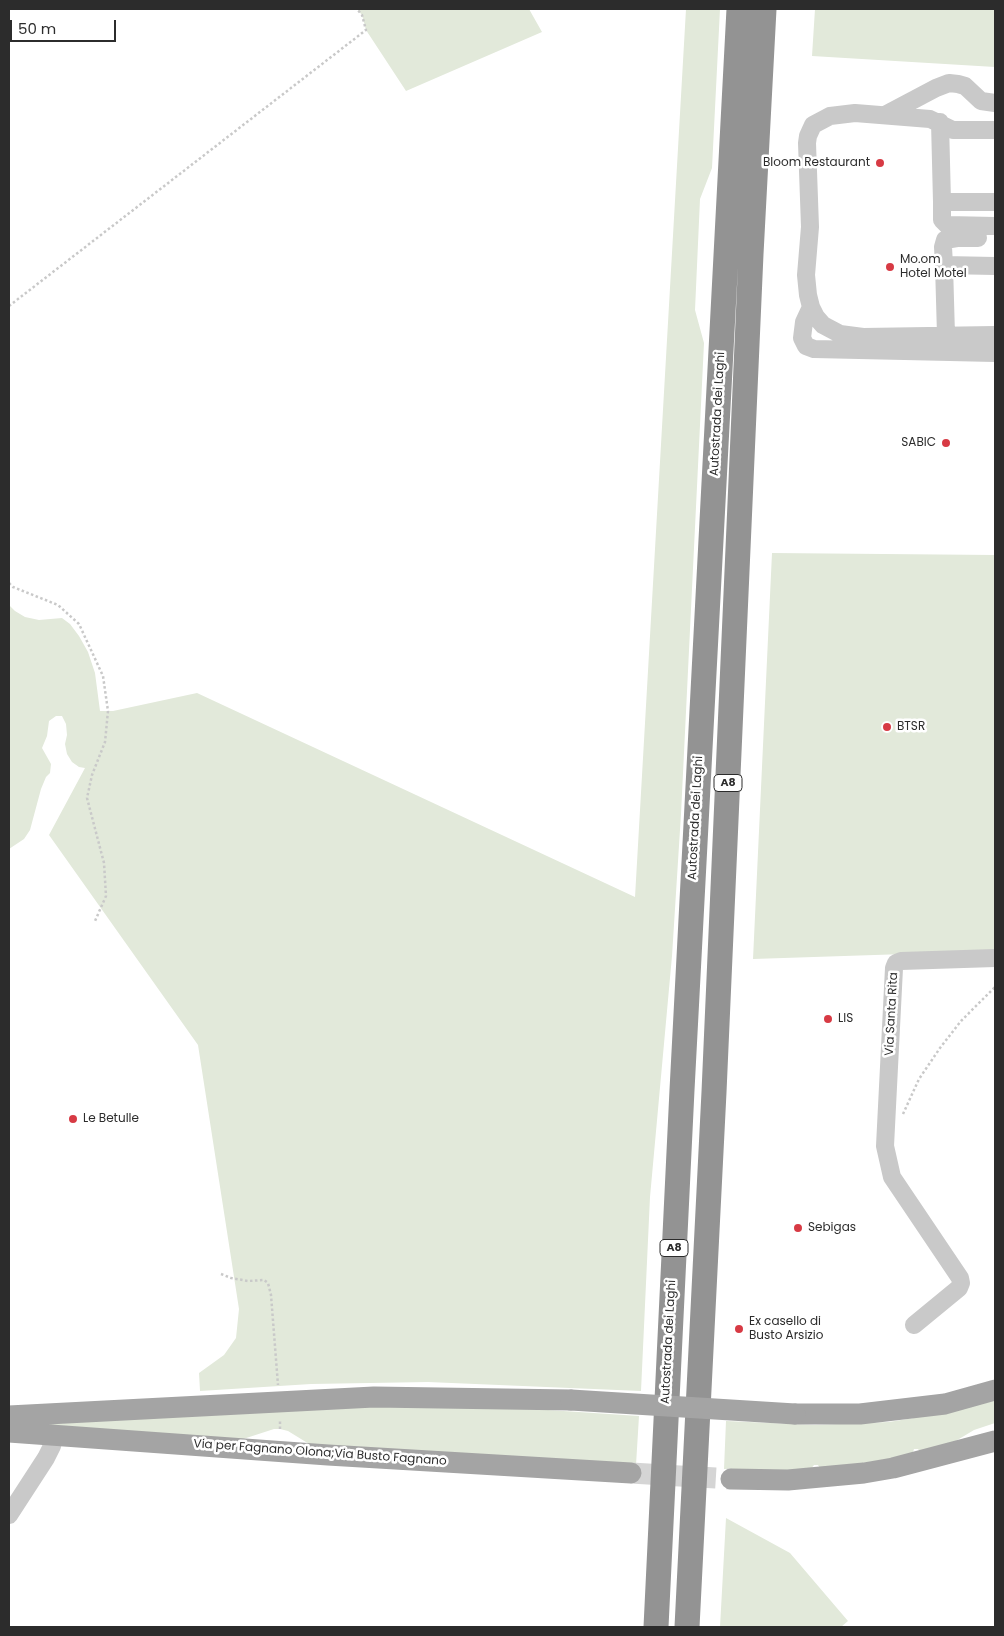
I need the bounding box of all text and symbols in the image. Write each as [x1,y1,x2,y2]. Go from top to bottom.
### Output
scale bar [12,10,119,42]
text: 50 m [18,18,56,39]
place label: Bloom Restaurant [763,156,870,170]
marker: Bloom Restaurant [874,157,886,169]
place label: Mo.om Hotel Motel [900,253,967,281]
marker: Mo.om Hotel Motel [884,261,896,273]
street label: Autostrada dei Laghi [708,352,728,476]
place label: SABIC [901,436,936,450]
marker: SABIC [940,437,952,449]
place label: BTSR [897,720,925,734]
marker: BTSR [881,721,893,733]
street label: Autostrada dei Laghi [686,756,706,880]
road number: A8 [714,774,742,791]
street label: Via Santa Rita [883,972,901,1056]
place label: LIS [838,1012,853,1026]
marker: LIS [822,1013,834,1025]
place label: Le Betulle [83,1112,139,1126]
marker: Le Betulle [67,1113,79,1125]
place label: Sebigas [808,1221,856,1235]
marker: Sebigas [792,1222,804,1234]
road number: A8 [660,1240,688,1256]
street label: Autostrada dei Laghi [659,1280,679,1404]
place label: Ex casello di Busto Arsizio [749,1315,823,1343]
marker: Ex casello di Busto Arsizio [733,1323,745,1335]
street label: Via per Fagnano Olona;Via Busto Fagnano [193,1437,447,1469]

